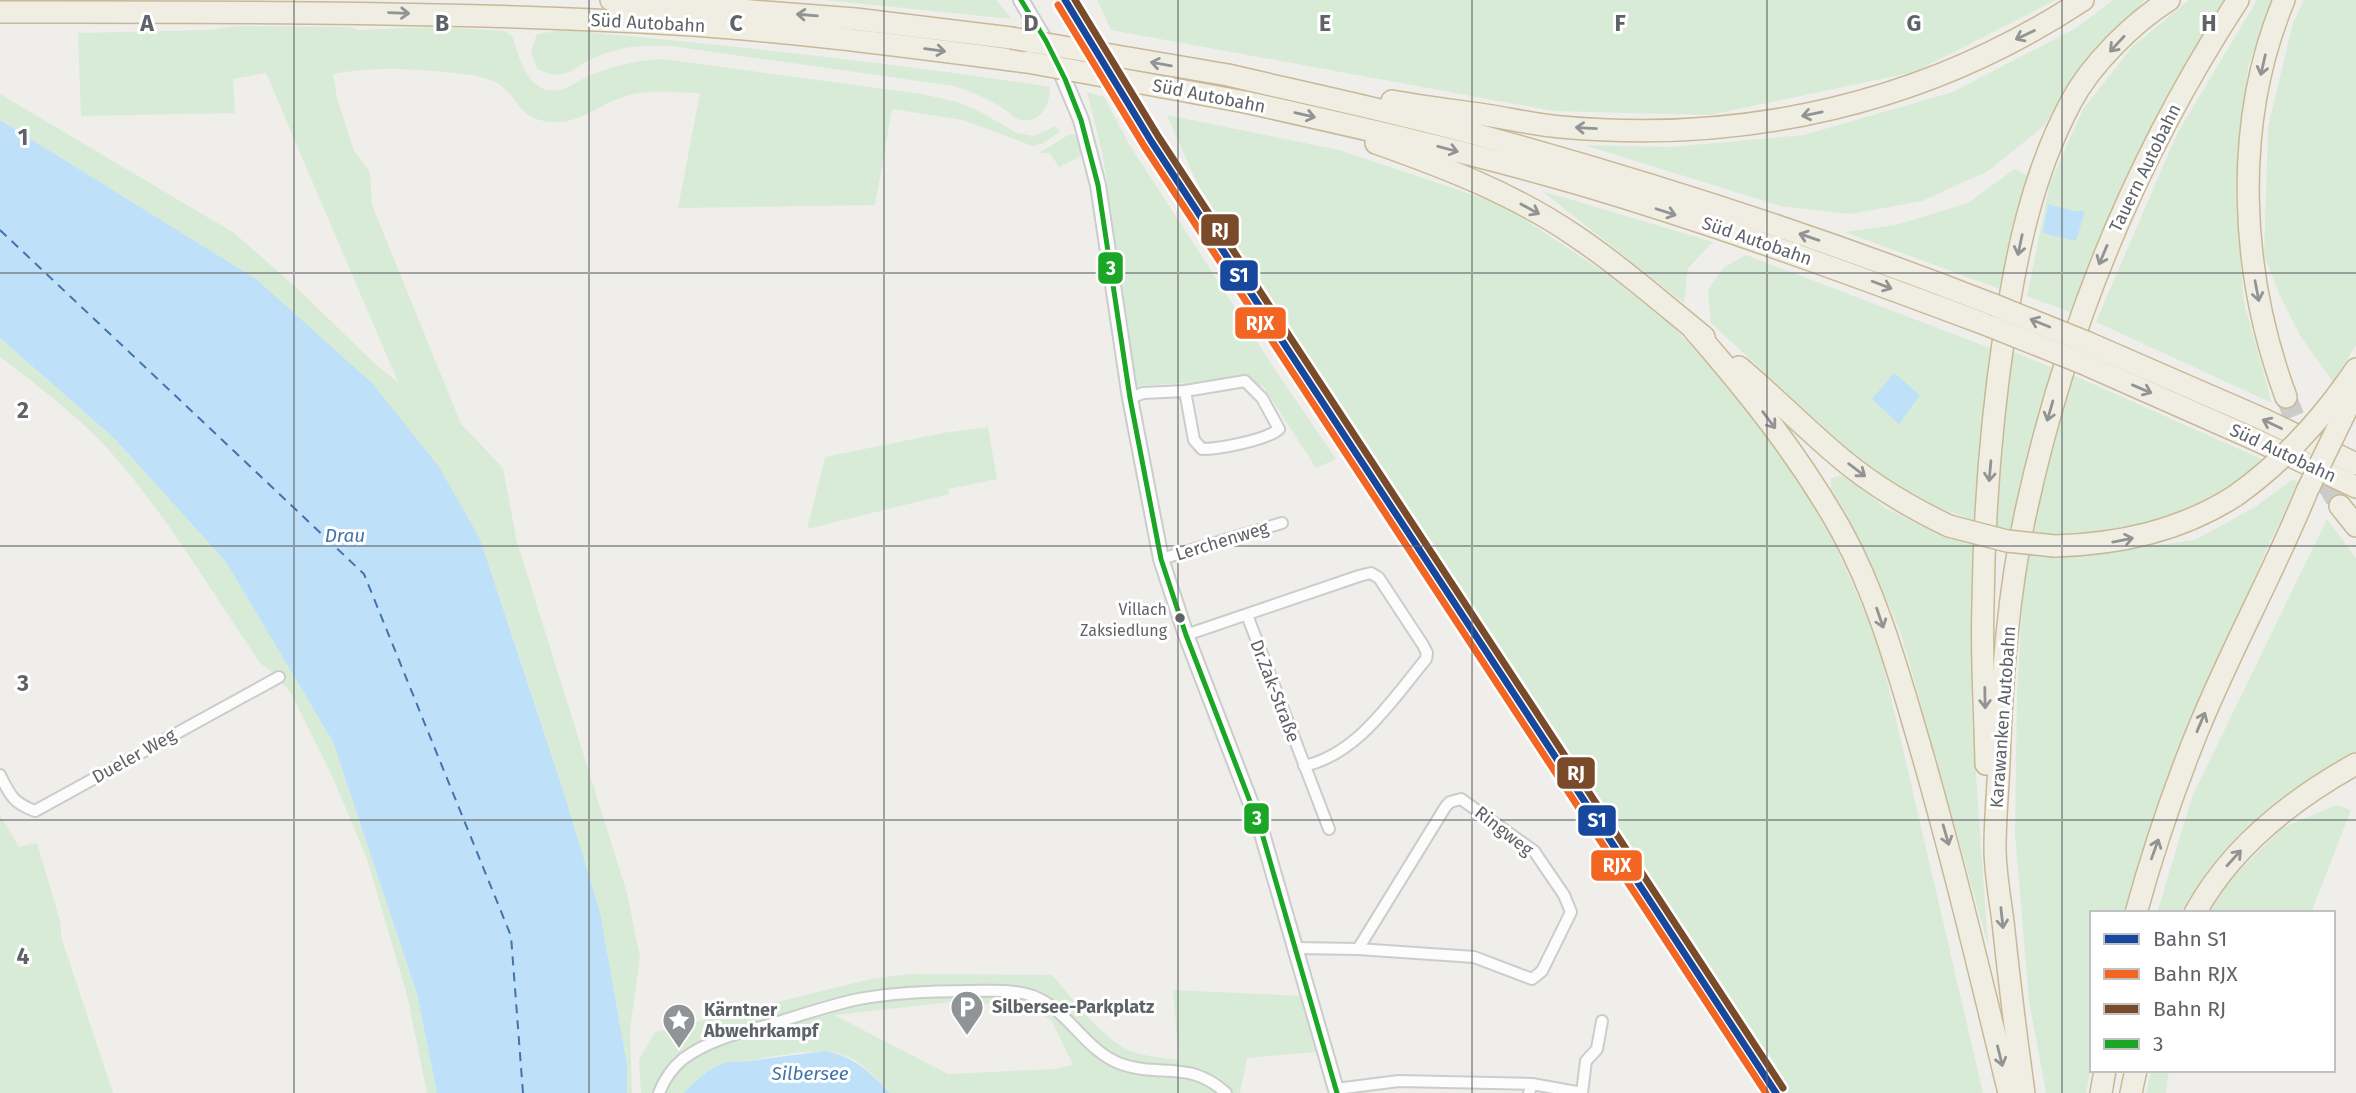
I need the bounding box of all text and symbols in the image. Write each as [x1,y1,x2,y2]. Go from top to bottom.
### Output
one-way arrow [387,7,410,20]
one-way arrow [797,8,819,21]
text: A [139,9,154,37]
text: B [435,9,449,37]
street label: Süd Autobahn [590,9,706,37]
text: C [729,9,743,37]
text: D [1024,9,1039,37]
text: E [1319,9,1331,37]
text: F [1614,9,1626,37]
text: G [1907,9,1921,37]
text: H [2201,9,2217,37]
one-way arrow [2015,29,2036,43]
one-way arrow [2109,35,2126,52]
one-way arrow [923,44,945,57]
one-way arrow [2256,53,2270,76]
one-way arrow [1150,57,1173,70]
street label: Süd Autobahn [1151,74,1267,118]
street label: Tauern Autobahn [2104,100,2186,236]
one-way arrow [1801,107,1824,121]
one-way arrow [1293,109,1316,122]
one-way arrow [1575,121,1598,134]
text: 1 [18,123,28,151]
one-way arrow [1436,143,1459,156]
one-way arrow [1519,203,1540,216]
one-way arrow [1655,206,1677,219]
street label: Süd Autobahn [1699,212,1815,270]
line badge: RJ [1200,213,1240,247]
text: RJ [1211,219,1229,242]
one-way arrow [1799,230,1821,242]
one-way arrow [2013,234,2026,256]
one-way arrow [2096,244,2109,265]
line badge: 3 [1097,251,1124,285]
text: 3 [1105,257,1116,280]
line badge: S1 [1219,259,1259,292]
text: S1 [1229,264,1249,287]
one-way arrow [2251,279,2264,302]
one-way arrow [1870,280,1892,292]
line badge: RJX [1234,306,1287,340]
text: RJX [1246,312,1275,335]
one-way arrow [2030,316,2051,329]
one-way arrow [2131,384,2152,397]
text: 2 [17,396,29,424]
one-way arrow [2043,400,2056,422]
one-way arrow [1762,410,1776,429]
one-way arrow [2262,417,2283,430]
street label: Süd Autobahn [2226,419,2340,487]
one-way arrow [1983,459,1996,482]
one-way arrow [1847,463,1866,478]
street label: Lerchenweg [1173,516,1272,566]
water label: Drau [325,524,365,547]
one-way arrow [2111,533,2134,547]
place label: Villach Zaksiedlung [1080,600,1168,640]
one-way arrow [1875,606,1887,628]
marker: Villach Zaksiedlung [1173,611,1187,625]
street label: Karawanken Autobahn [1986,625,2020,809]
street label: Dr.Zak-Straße [1245,636,1305,746]
text: 3 [16,669,29,697]
one-way arrow [1978,686,1991,709]
one-way arrow [2196,712,2209,733]
street label: Dueler Weg [88,724,180,788]
line badge: RJ [1556,756,1596,790]
text: RJ [1567,762,1585,785]
street label: Ringweg [1470,801,1538,861]
line badge: 3 [1243,802,1270,835]
line badge: S1 [1577,804,1617,837]
text: 3 [1251,807,1262,830]
text: S1 [1587,809,1607,832]
one-way arrow [1940,823,1953,846]
one-way arrow [2150,838,2162,860]
line badge: RJX [1590,849,1643,882]
one-way arrow [2226,850,2243,867]
text: RJX [1603,854,1632,877]
one-way arrow [1996,906,2009,929]
legend [2090,911,2335,1072]
text: Bahn S1 [2153,926,2227,952]
text: 4 [17,942,30,970]
text: Bahn RJX [2153,961,2238,987]
parking icon: Silbersee-Parkplatz [948,988,986,1037]
place label: Silbersee-Parkplatz [992,996,1154,1018]
text: Bahn RJ [2153,996,2226,1022]
place label: Kärntner Abwehrkampf [703,999,820,1042]
place icon: Kärntner Abwehrkampf [660,1001,698,1050]
text: 3 [2153,1031,2163,1057]
one-way arrow [1994,1044,2007,1067]
water label: Silbersee [770,1062,849,1085]

